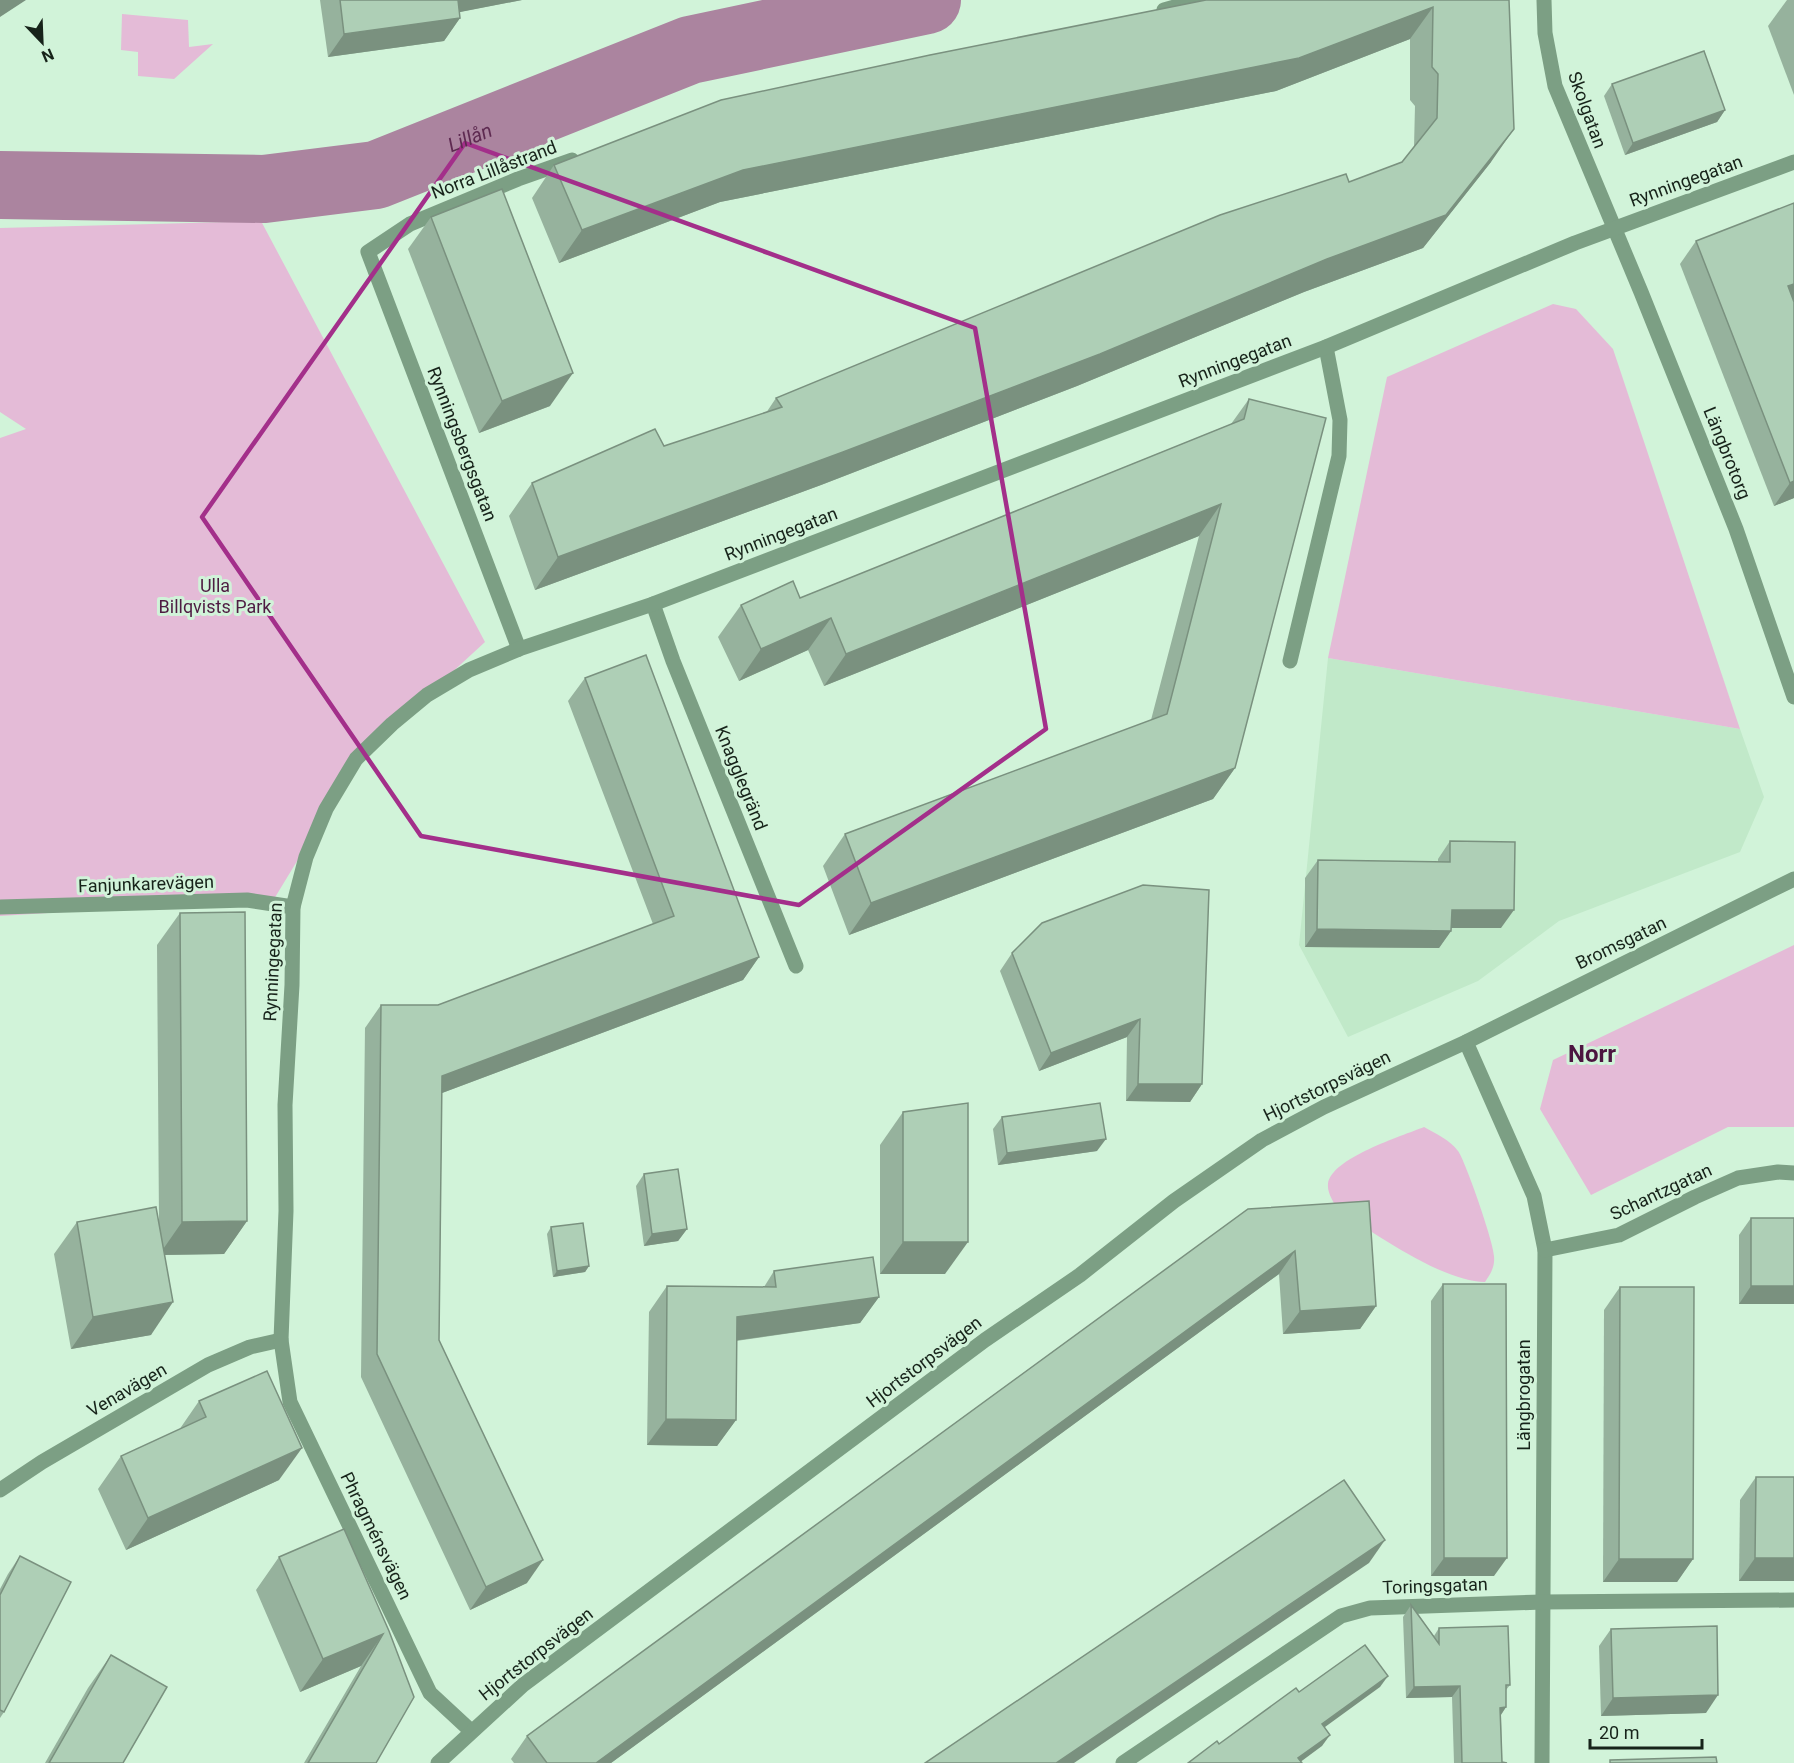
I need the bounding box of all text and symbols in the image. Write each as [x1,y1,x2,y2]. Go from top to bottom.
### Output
north arrow [12,12,72,72]
text: N [39,44,57,66]
street label: Skolgatan [1564,69,1611,151]
water label: Lillån [444,118,496,157]
street label: Norra Lillåstrand [428,136,559,203]
street label: Rynningegatan [1626,150,1745,211]
street label: Rynningegatan [1176,329,1294,392]
street label: Rynningsbergsgatan [423,364,502,524]
street label: Längbrotorg [1699,404,1756,502]
street label: Rynningegatan [722,502,840,565]
park label: Ulla Billqvists Park [159,575,272,617]
street label: Knagglegränd [711,723,772,833]
street label: Fanjunkarevägen [78,871,214,896]
street label: Rynningegatan [259,902,286,1022]
street label: Bromsgatan [1572,912,1669,973]
district label: Norr [1568,1040,1616,1068]
street label: Hjortstorpsvägen [1260,1046,1394,1125]
street label: Schantzgatan [1607,1159,1715,1224]
street label: Hjortstorpsvägen [862,1312,985,1412]
street label: Längbrogatan [1513,1339,1534,1451]
street label: Venavägen [83,1358,170,1421]
street label: Phragménsvägen [336,1469,416,1603]
street label: Toringsgatan [1382,1573,1488,1598]
street label: Hjortstorpsvägen [475,1603,597,1705]
scale bar [1590,1712,1702,1750]
text: 20 m [1599,1722,1639,1743]

